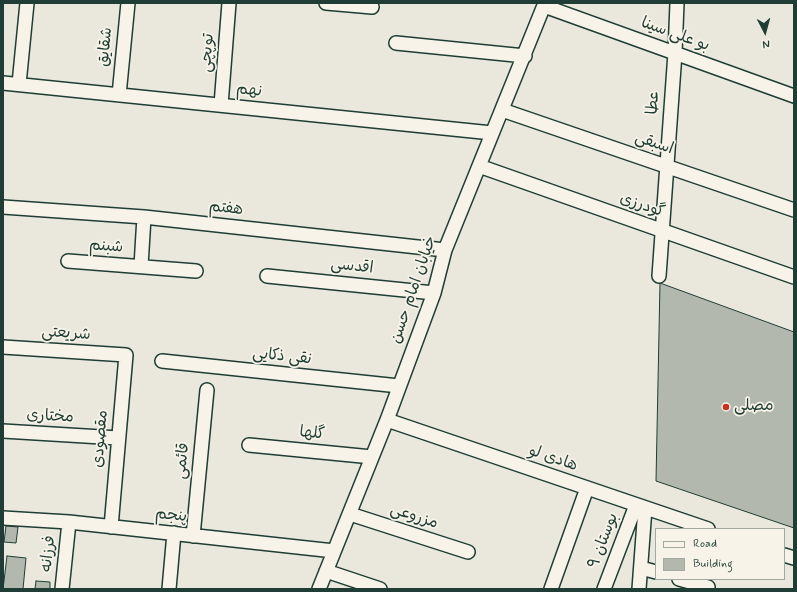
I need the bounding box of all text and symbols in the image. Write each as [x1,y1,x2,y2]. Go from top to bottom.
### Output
north arrow [745,12,785,52]
street label: بو علی سینا [638,14,712,56]
street label: شقایق [94,26,118,68]
street label: توپچی [197,33,219,73]
text: N [762,37,771,51]
street label: نهم [235,80,263,102]
street label: عطا [644,91,664,115]
street label: اسبقی [632,129,676,159]
street label: گودرزی [617,189,667,223]
street label: هفتم [208,198,244,220]
street label: خیابان امام حسن [387,234,441,346]
street label: شبنم [88,236,124,258]
street label: اقدسی [330,255,374,279]
street label: شریعتی [41,323,91,345]
street label: نقی ذکایی [251,344,313,370]
place label: مصلی [734,397,774,417]
marker: مصلی [721,402,731,412]
street label: مختاری [26,406,74,428]
street label: مقصودی [89,409,113,469]
street label: گلها [298,423,326,445]
street label: قائمی [172,442,194,480]
street label: هادی لو [526,442,580,476]
street label: مزروعی [388,500,440,534]
street label: پنجم [154,505,188,527]
street label: بوستان ۹ [585,510,623,572]
legend [655,528,785,580]
street label: فرزانه [38,535,60,573]
text: Road [693,536,717,552]
text: Building [693,556,733,572]

